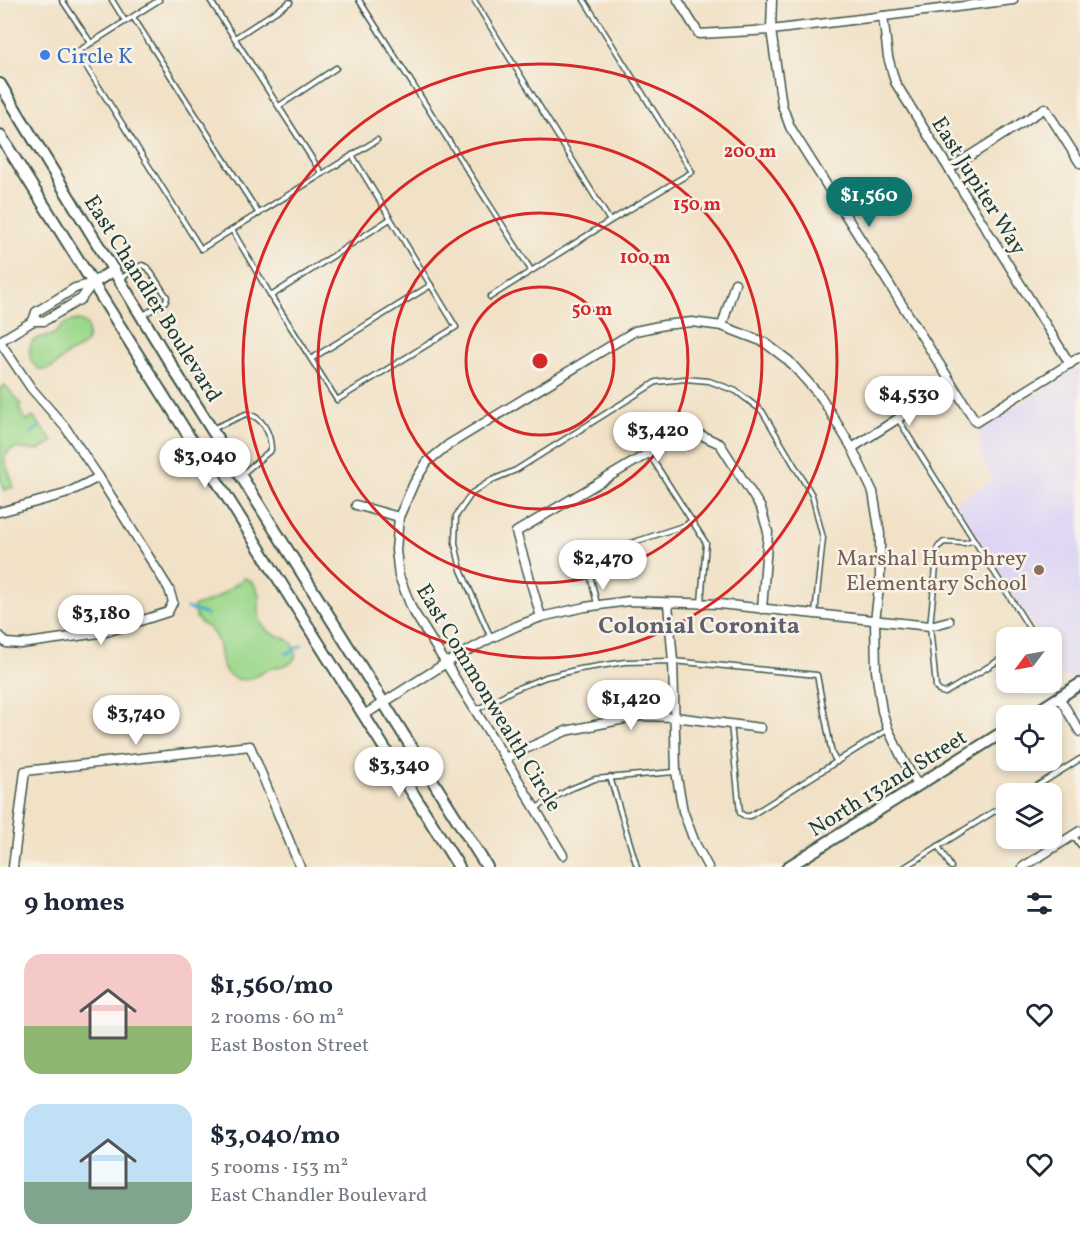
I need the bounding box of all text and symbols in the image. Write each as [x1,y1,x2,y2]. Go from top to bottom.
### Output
place label: Circle K [57,42,133,73]
marker: Circle K [38,48,52,62]
street label: East Jupiter Way [923,111,1033,262]
text: 200 m [724,140,776,165]
pin: $1,560 [820,177,918,228]
text: $1,560 [840,182,898,210]
street label: East Chandler Boulevard [75,190,228,409]
text: 150 m [673,193,721,218]
text: 100 m [620,246,670,271]
text: 50 m [572,298,612,323]
centre of rings [530,351,550,371]
pin: $4,530 [860,376,958,427]
text: $4,530 [879,381,939,409]
pin: $3,420 [609,412,707,463]
text: $3,420 [627,417,689,445]
pin: $3,040 [156,438,254,489]
text: $3,040 [173,443,237,471]
pin: $2,470 [554,540,652,591]
place label: Marshal Humphrey Elementary School [837,544,1027,600]
text: $2,470 [573,545,633,573]
marker: Marshal Humphrey Elementary School [1032,563,1046,577]
street label: East Commonwealth Circle [407,578,568,818]
pin: $3,180 [52,595,150,646]
text: $3,180 [72,600,130,628]
district label: Colonial Coronita [598,610,800,644]
north arrow [996,627,1062,693]
map controls [996,627,1062,849]
pin: $1,420 [582,680,680,731]
text: $1,420 [601,685,661,713]
pin: $3,740 [87,695,185,746]
text: $3,740 [107,700,165,728]
button: locate [996,705,1062,771]
street label: North 132nd Street [803,723,974,845]
pin: $3,340 [350,747,448,798]
text: $3,340 [369,752,430,780]
button: layers [996,783,1062,849]
text: 9 homes [24,885,125,921]
icon: filters [1023,887,1056,920]
text: $1,560/mo [210,968,333,1004]
icon: home [72,978,144,1050]
icon: heart [1023,998,1056,1031]
text: 2 rooms · 60 m² [210,1004,344,1032]
text: East Boston Street [210,1032,369,1060]
text: $3,040/mo [210,1118,340,1154]
icon: home [72,1128,144,1200]
icon: heart [1023,1148,1056,1181]
text: 5 rooms · 153 m² [210,1154,348,1182]
text: East Chandler Boulevard [210,1182,427,1210]

